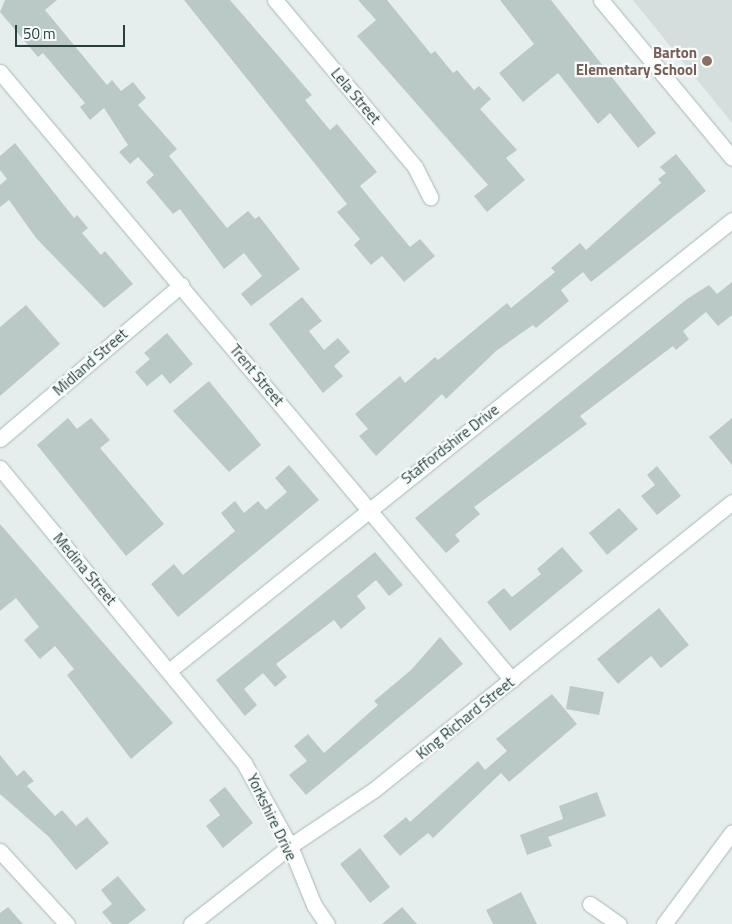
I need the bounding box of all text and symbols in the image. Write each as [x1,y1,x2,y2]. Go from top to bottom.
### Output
scale bar [18,15,128,47]
text: 50 m [23,22,56,45]
place label: Barton Elementary School [576,43,697,78]
marker: Barton Elementary School [701,55,713,67]
street label: Lela Street [327,64,385,128]
street label: Midland Street [49,325,131,399]
street label: Trent Street [226,341,288,409]
street label: Staffordshire Drive [398,400,502,488]
street label: Medina Street [50,529,120,609]
street label: King Richard Street [413,673,517,763]
street label: Yorkshire Drive [243,771,301,863]

